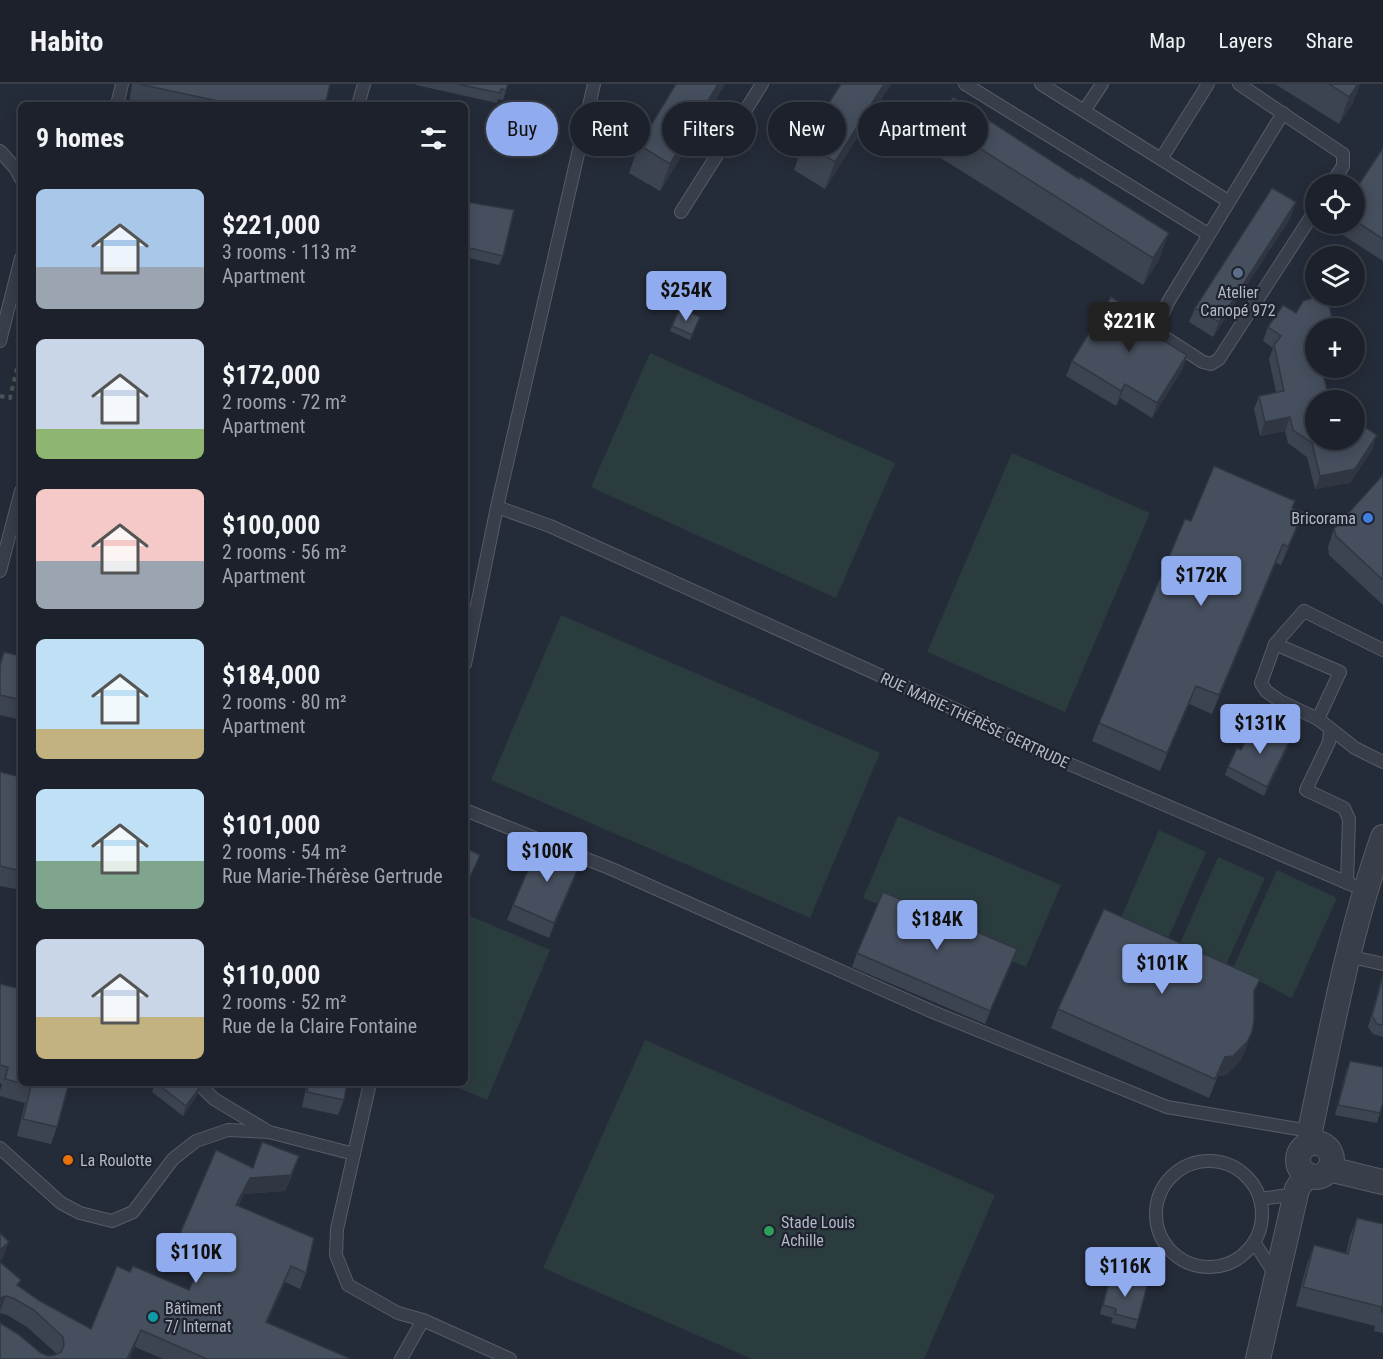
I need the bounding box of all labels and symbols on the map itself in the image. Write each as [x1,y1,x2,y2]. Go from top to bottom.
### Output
marker: Atelier Canopé 972 [1231,266,1245,280]
pin: $254K [644,271,728,322]
place label: Atelier Canopé 972 [1200,283,1276,320]
pin: $221K [1087,302,1171,353]
place label: Bricorama [1291,509,1356,528]
marker: Bricorama [1361,511,1375,525]
pin: $172K [1159,556,1243,607]
street label: RUE MARIE-THÉRÈSE GERTRUDE [878,668,1072,773]
pin: $131K [1218,704,1302,755]
pin: $100K [505,832,589,883]
pin: $184K [895,900,979,951]
pin: $101K [1120,944,1204,995]
place label: La Roulotte [80,1151,152,1170]
marker: La Roulotte [61,1153,75,1167]
place label: Stade Louis Achille [781,1213,855,1250]
marker: Stade Louis Achille [762,1224,776,1238]
pin: $110K [154,1233,238,1284]
pin: $116K [1083,1247,1167,1298]
place label: Bâtiment 7/ Internat [165,1299,232,1336]
marker: Bâtiment 7/ Internat [146,1310,160,1324]

